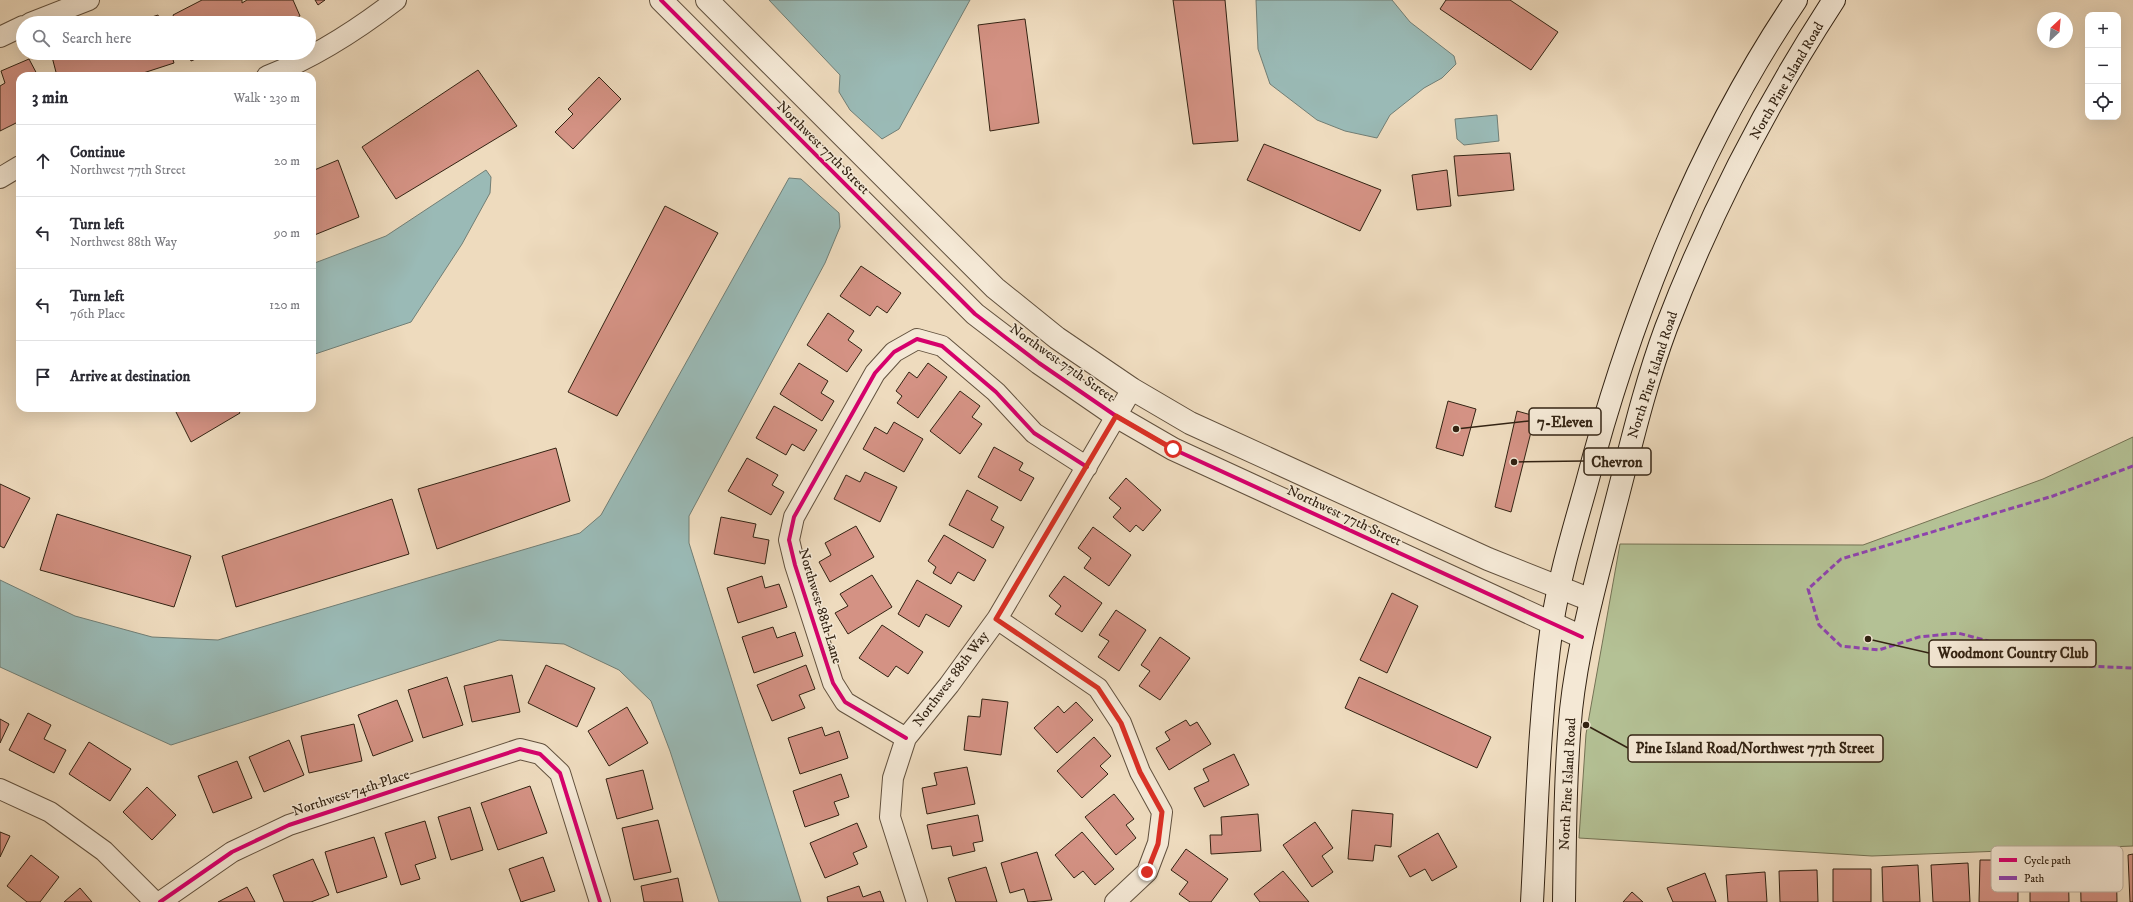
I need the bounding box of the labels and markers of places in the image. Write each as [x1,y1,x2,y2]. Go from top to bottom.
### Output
callout: 7-Eleven [1529,408,1601,435]
callout: Chevron [1584,448,1651,475]
callout: Woodmont Country Club [1929,640,2096,667]
callout: Pine Island Road/Northwest 77th Street [1628,735,1883,762]

